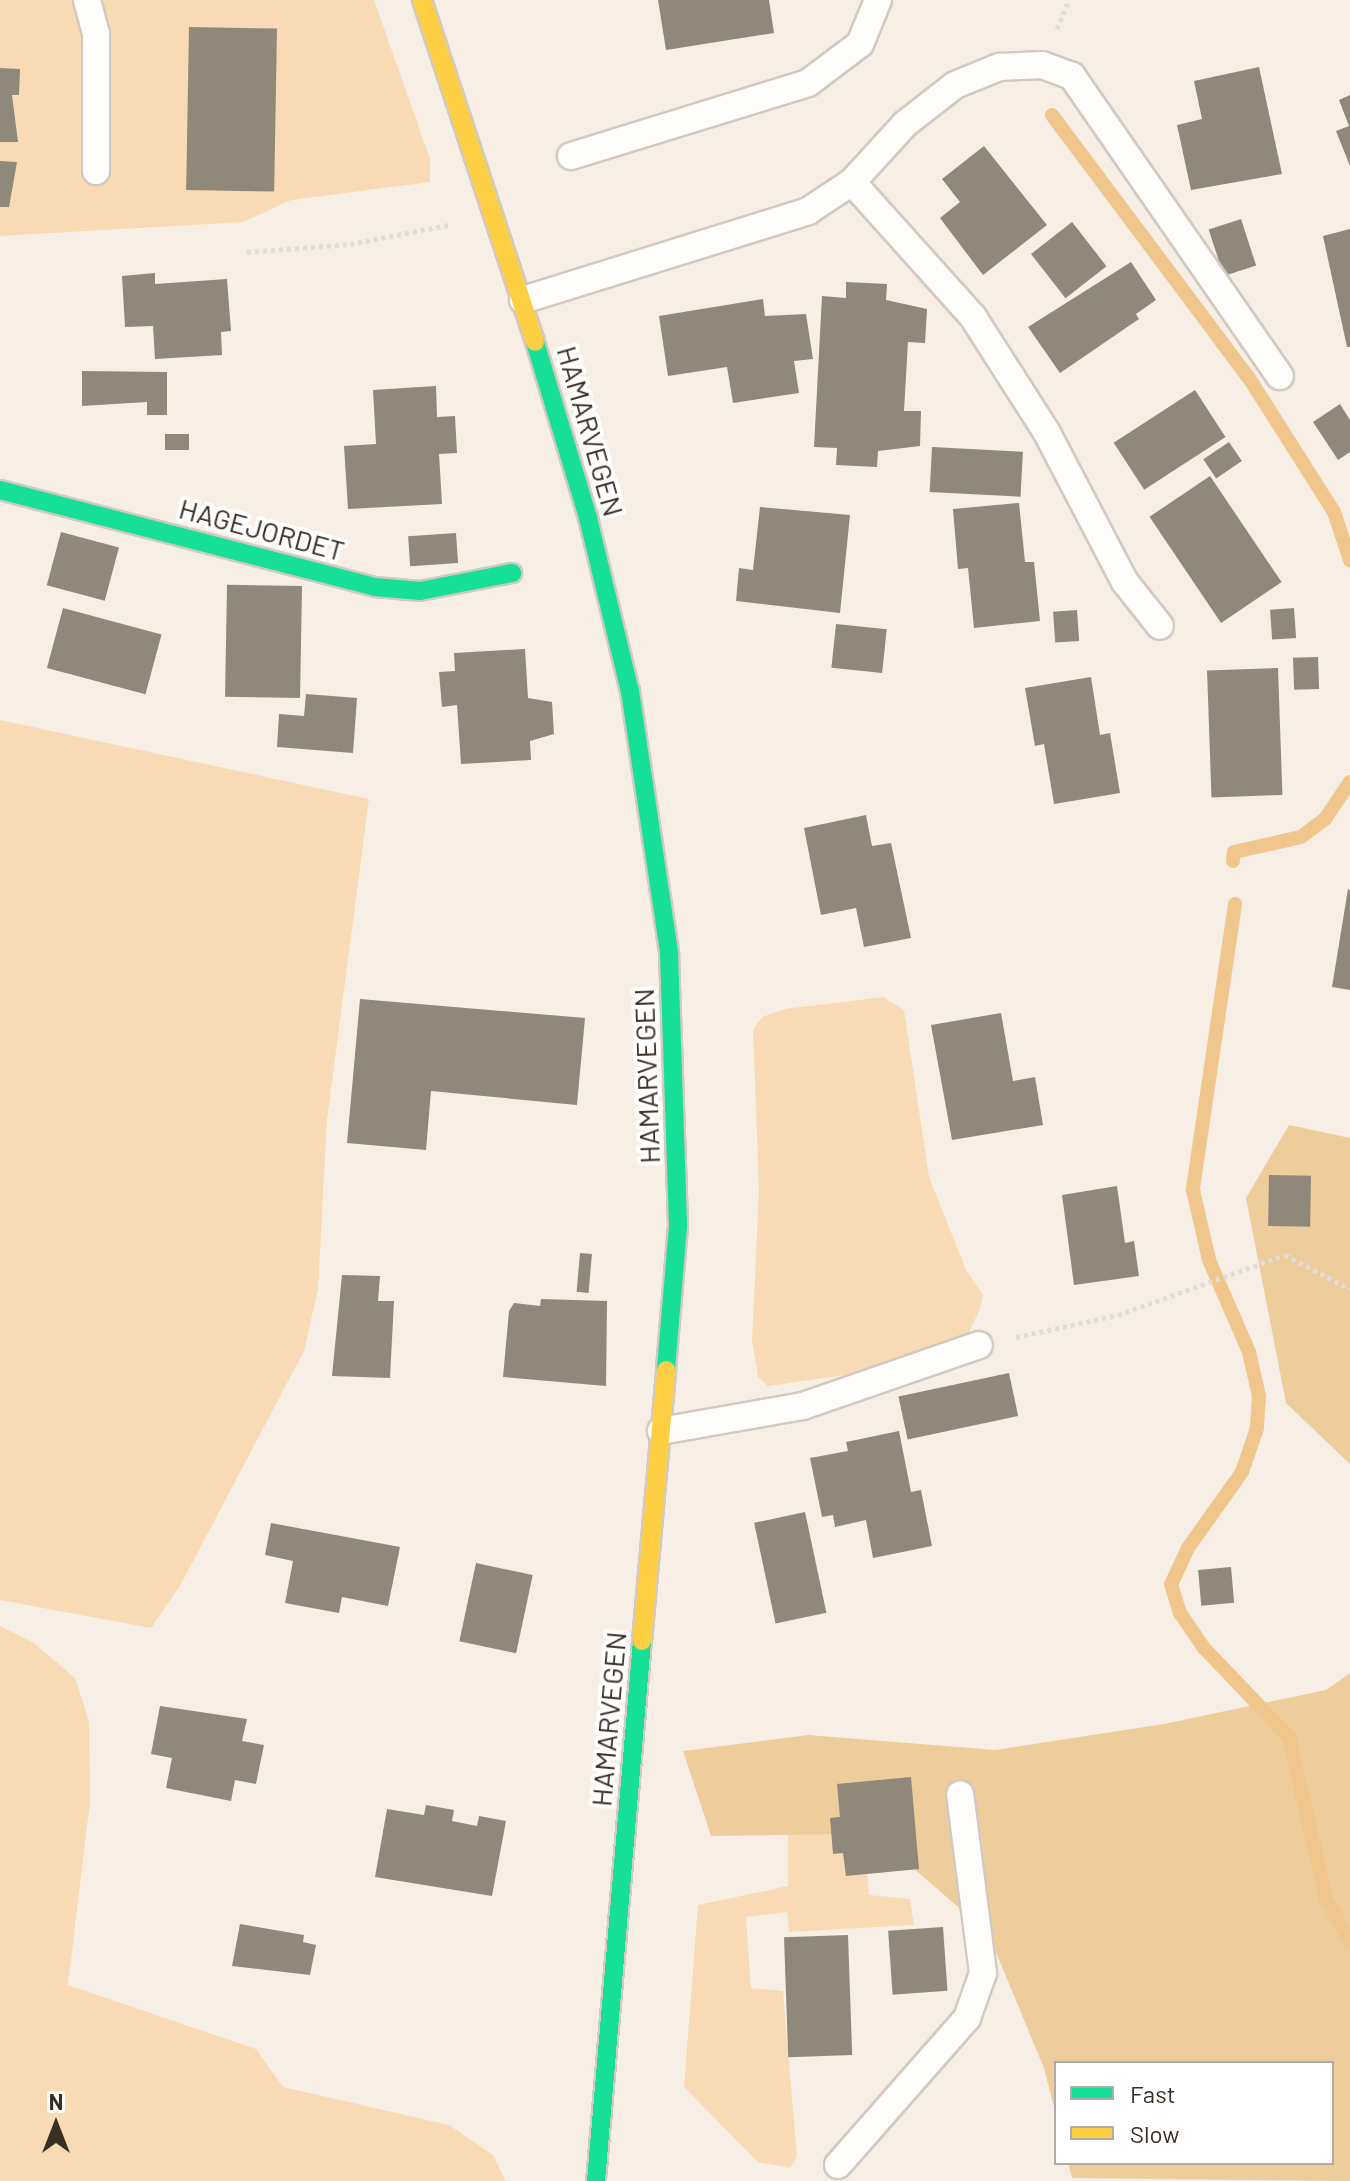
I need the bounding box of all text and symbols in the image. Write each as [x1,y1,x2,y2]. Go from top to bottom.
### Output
street label: HAMARVEGEN [551,342,631,520]
street label: HAGEJORDET [176,491,348,567]
street label: HAMARVEGEN [626,988,666,1164]
street label: HAMARVEGEN [584,1630,632,1808]
legend [1054,2061,1334,2165]
text: Fast [1130,2079,1175,2108]
north arrow [16,2085,96,2165]
text: N [49,2088,63,2114]
text: Slow [1130,2119,1179,2148]

